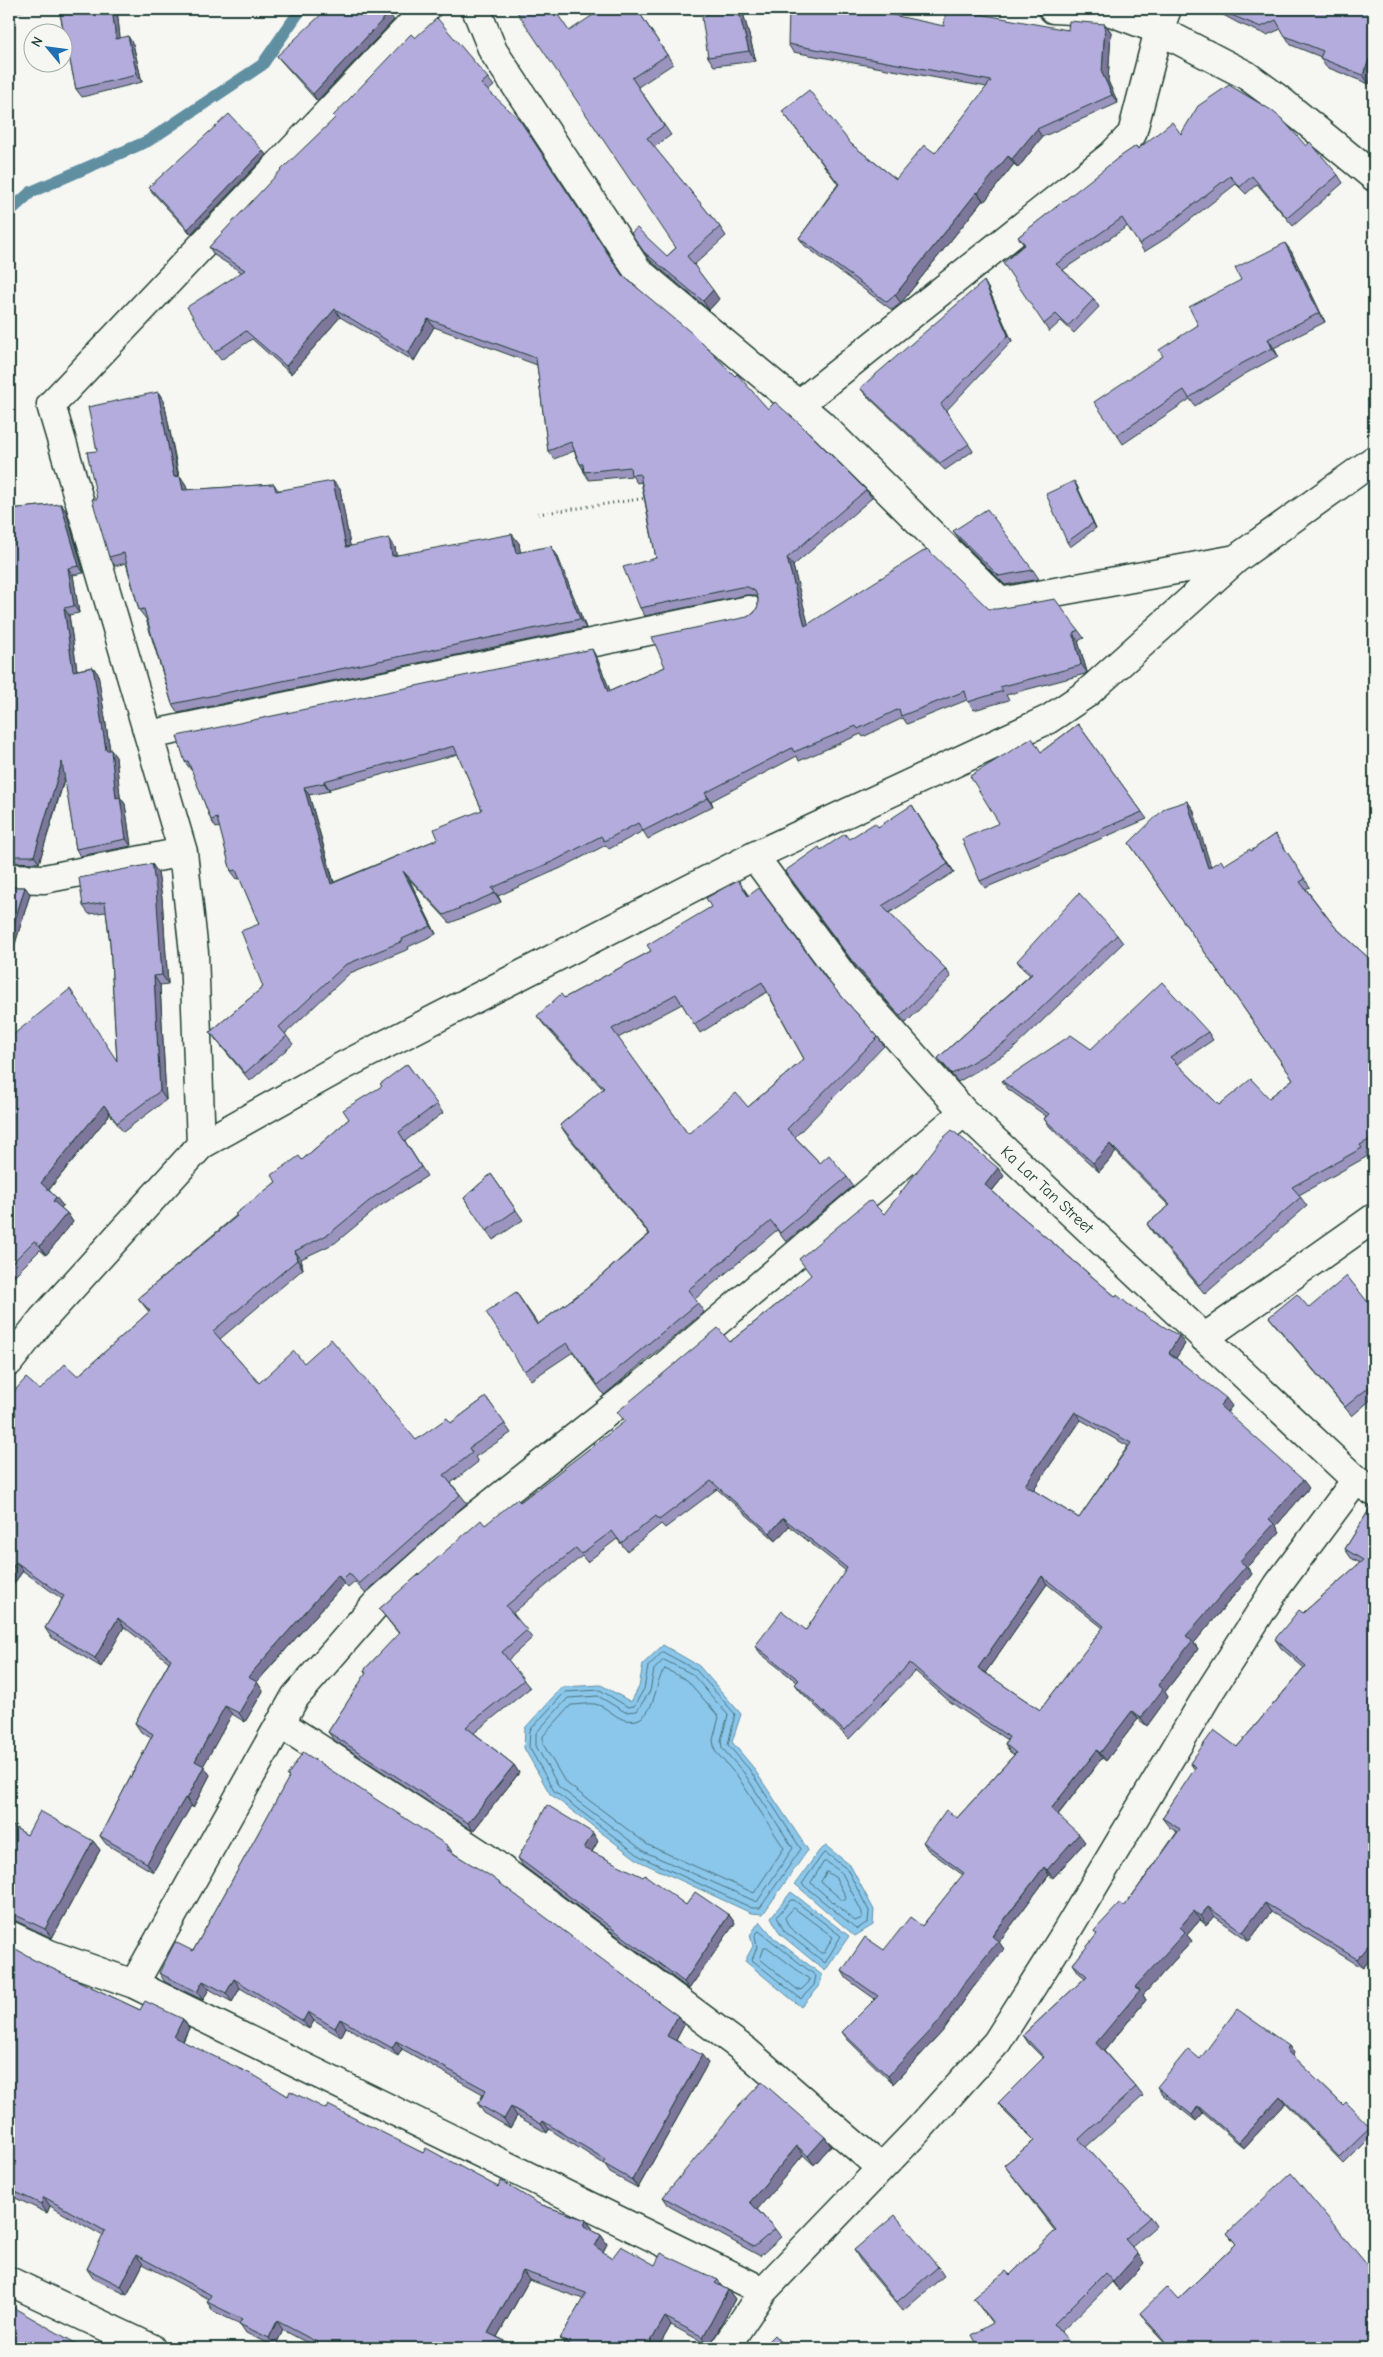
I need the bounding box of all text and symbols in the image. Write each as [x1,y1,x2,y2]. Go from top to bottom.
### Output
north arrow [22,22,72,72]
text: N [27,34,47,50]
street label: Ka Lar Tan Street [997,1143,1097,1238]

